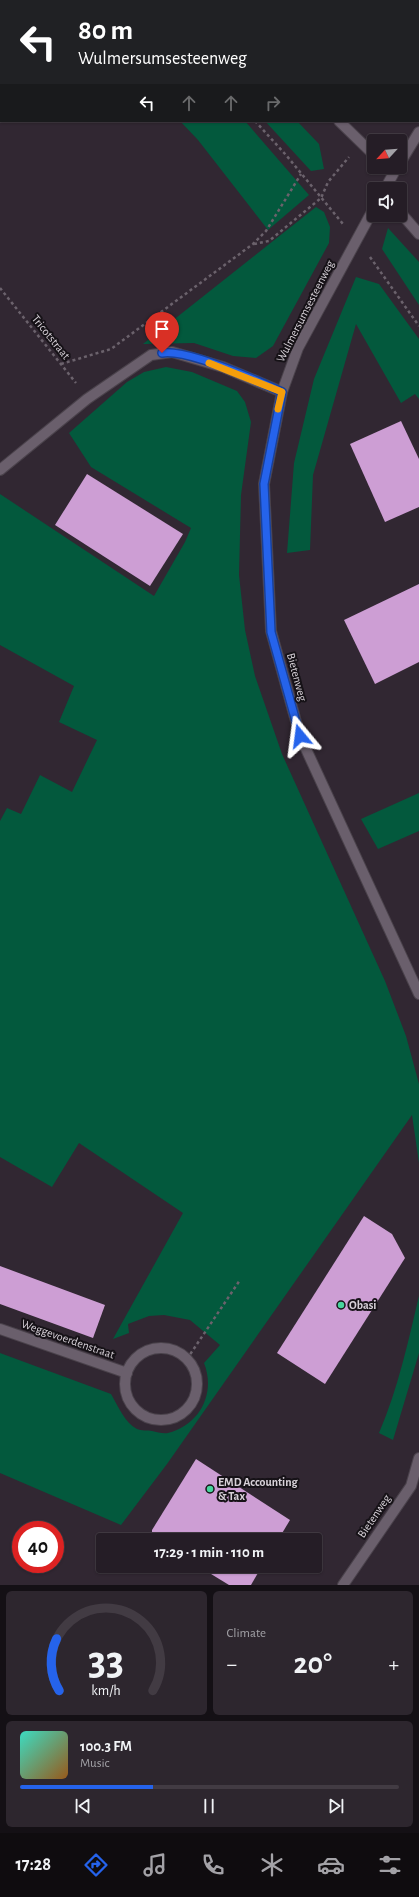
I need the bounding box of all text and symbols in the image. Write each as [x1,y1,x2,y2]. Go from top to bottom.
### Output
icon: left [12,16,64,68]
text: 80 m [78,17,133,45]
text: Wulmersumsesteenweg [78,50,247,68]
icon: left [136,92,158,114]
icon: ahead [178,92,200,114]
icon: ahead [220,92,242,114]
icon: right [262,92,284,114]
north arrow [367,134,407,174]
map controls [367,134,407,222]
button: sound [367,182,407,222]
street label: Wulmersumsesteenweg [274,258,336,364]
pin [145,312,179,353]
street label: Tricotstraat [30,313,72,362]
icon: arrive [151,318,173,340]
street label: Bietenweg [285,652,309,702]
position arrow [279,715,321,757]
place label: Obasi [349,1299,377,1311]
marker: Obasi [336,1300,346,1310]
street label: Weggevoerdenstraat [20,1317,116,1361]
place label: EMD Accounting & Tax [218,1476,299,1502]
marker: EMD Accounting & Tax [205,1484,215,1494]
street label: Bietenweg [355,1492,393,1540]
speed limit sign: 40 [12,1521,64,1573]
text: 17:29 · 1 min · 110 m [154,1545,264,1560]
text: Climate [227,1627,266,1640]
text: 33 [88,1641,124,1682]
text: 20° [293,1649,332,1679]
text: − [227,1653,237,1675]
text: + [388,1653,399,1675]
text: km/h [92,1684,121,1698]
text: 100.3 FM [80,1739,132,1754]
text: Music [80,1757,110,1770]
icon: previous [72,1795,94,1817]
icon: pause [198,1795,220,1817]
icon: next [325,1795,347,1817]
icon: directions [82,1851,110,1879]
icon: music [141,1851,169,1879]
icon: phone [199,1851,227,1879]
icon: climate [258,1851,286,1879]
icon: car [317,1851,345,1879]
icon: filters [376,1851,404,1879]
text: 17:28 [15,1856,51,1874]

